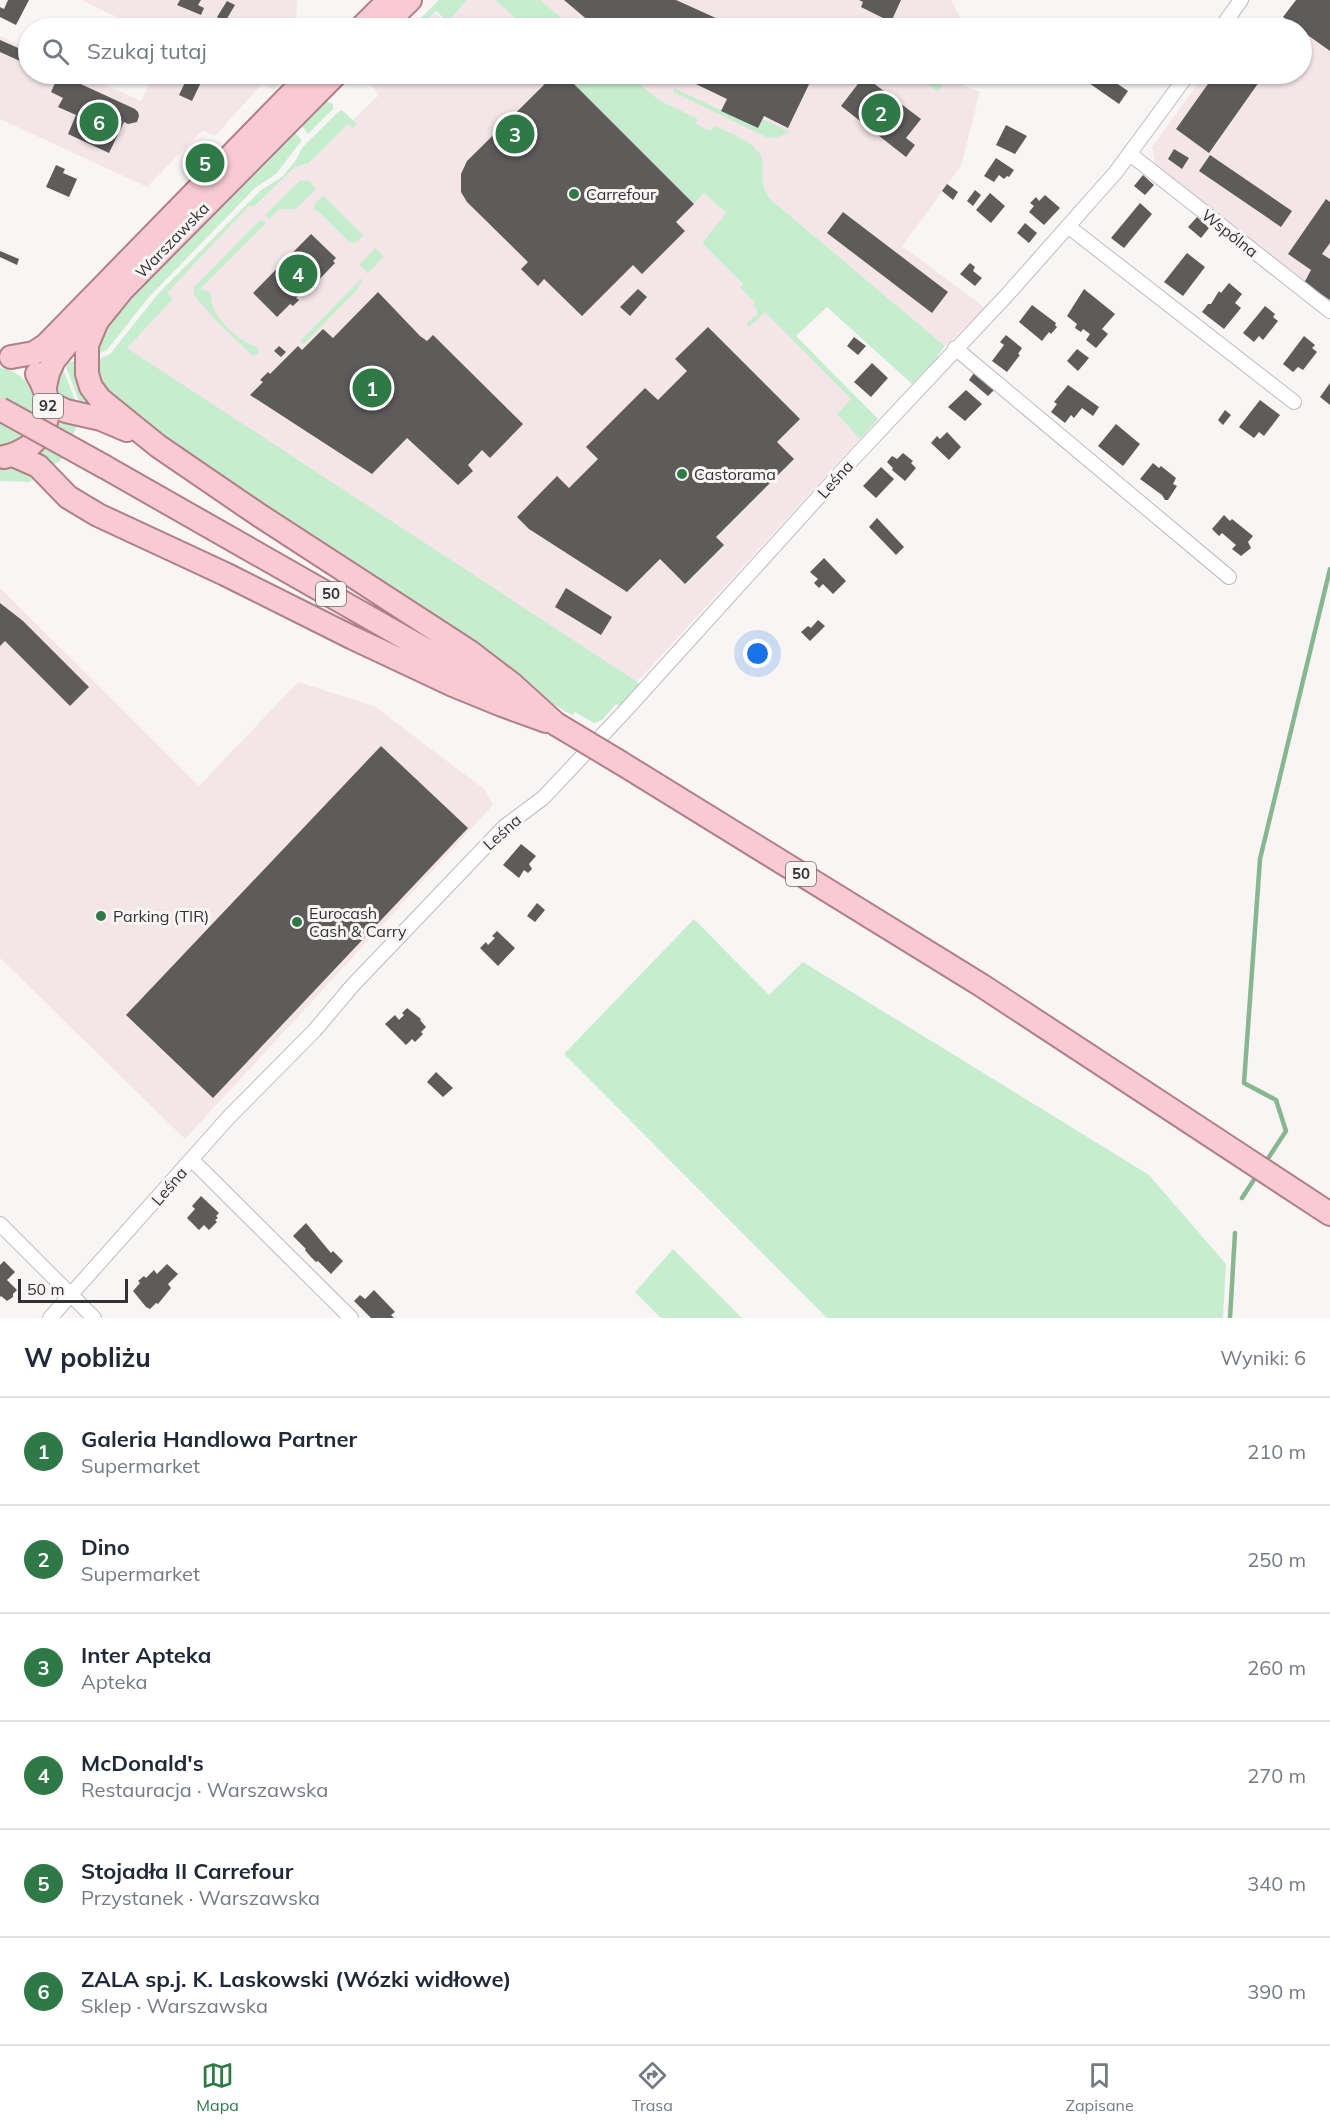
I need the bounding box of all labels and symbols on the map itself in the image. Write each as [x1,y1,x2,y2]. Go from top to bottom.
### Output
pin: 2 [862,90,900,136]
pin: 6 [80,100,118,144]
pin: 3 [496,112,534,156]
pin: 5 [186,140,224,186]
place label: Carrefour [586,184,656,204]
marker: Carrefour [567,187,581,201]
street label: Warszawska [131,198,213,282]
street label: Wspólna [1198,205,1262,261]
pin: 4 [278,252,318,296]
pin: 1 [352,366,392,410]
road number: 92 [33,394,63,418]
street label: Leśna [813,456,857,502]
place label: Castorama [694,464,776,484]
marker: Castorama [675,467,689,481]
road number: 50 [316,582,346,606]
your location [743,639,772,668]
street label: Leśna [479,810,525,854]
road number: 50 [786,862,816,886]
place label: Eurocash Cash & Carry [309,903,407,941]
place label: Parking (TIR) [113,906,209,926]
marker: Parking (TIR) [94,909,108,923]
marker: Eurocash Cash & Carry [290,915,304,929]
street label: Leśna [147,1163,191,1209]
scale bar [18,1276,128,1304]

